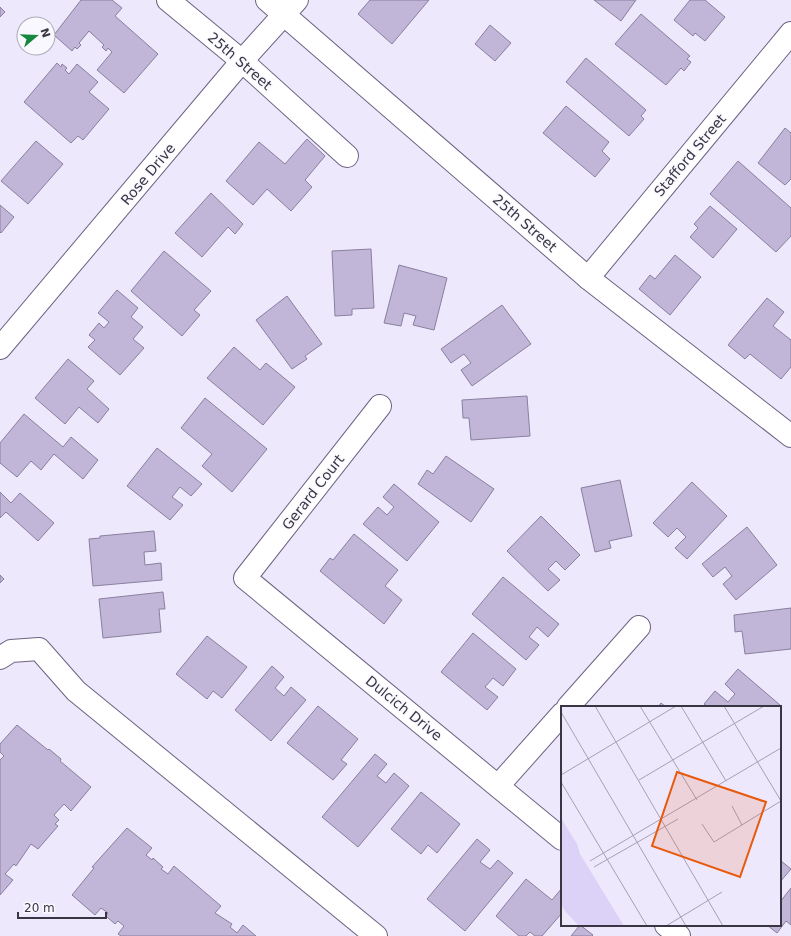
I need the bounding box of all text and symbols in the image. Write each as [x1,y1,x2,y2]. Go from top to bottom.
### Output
north arrow [16,16,56,56]
text: N [37,26,53,39]
street label: 25th Street [205,29,276,93]
street label: Stafford Street [651,110,729,199]
street label: Rose Drive [118,140,178,208]
street label: 25th Street [490,191,561,255]
street label: Gerard Court [279,451,348,533]
street label: Dulcich Drive [363,672,445,744]
inset map [561,706,781,926]
scale bar [18,894,106,920]
text: 20 m [24,901,55,915]

